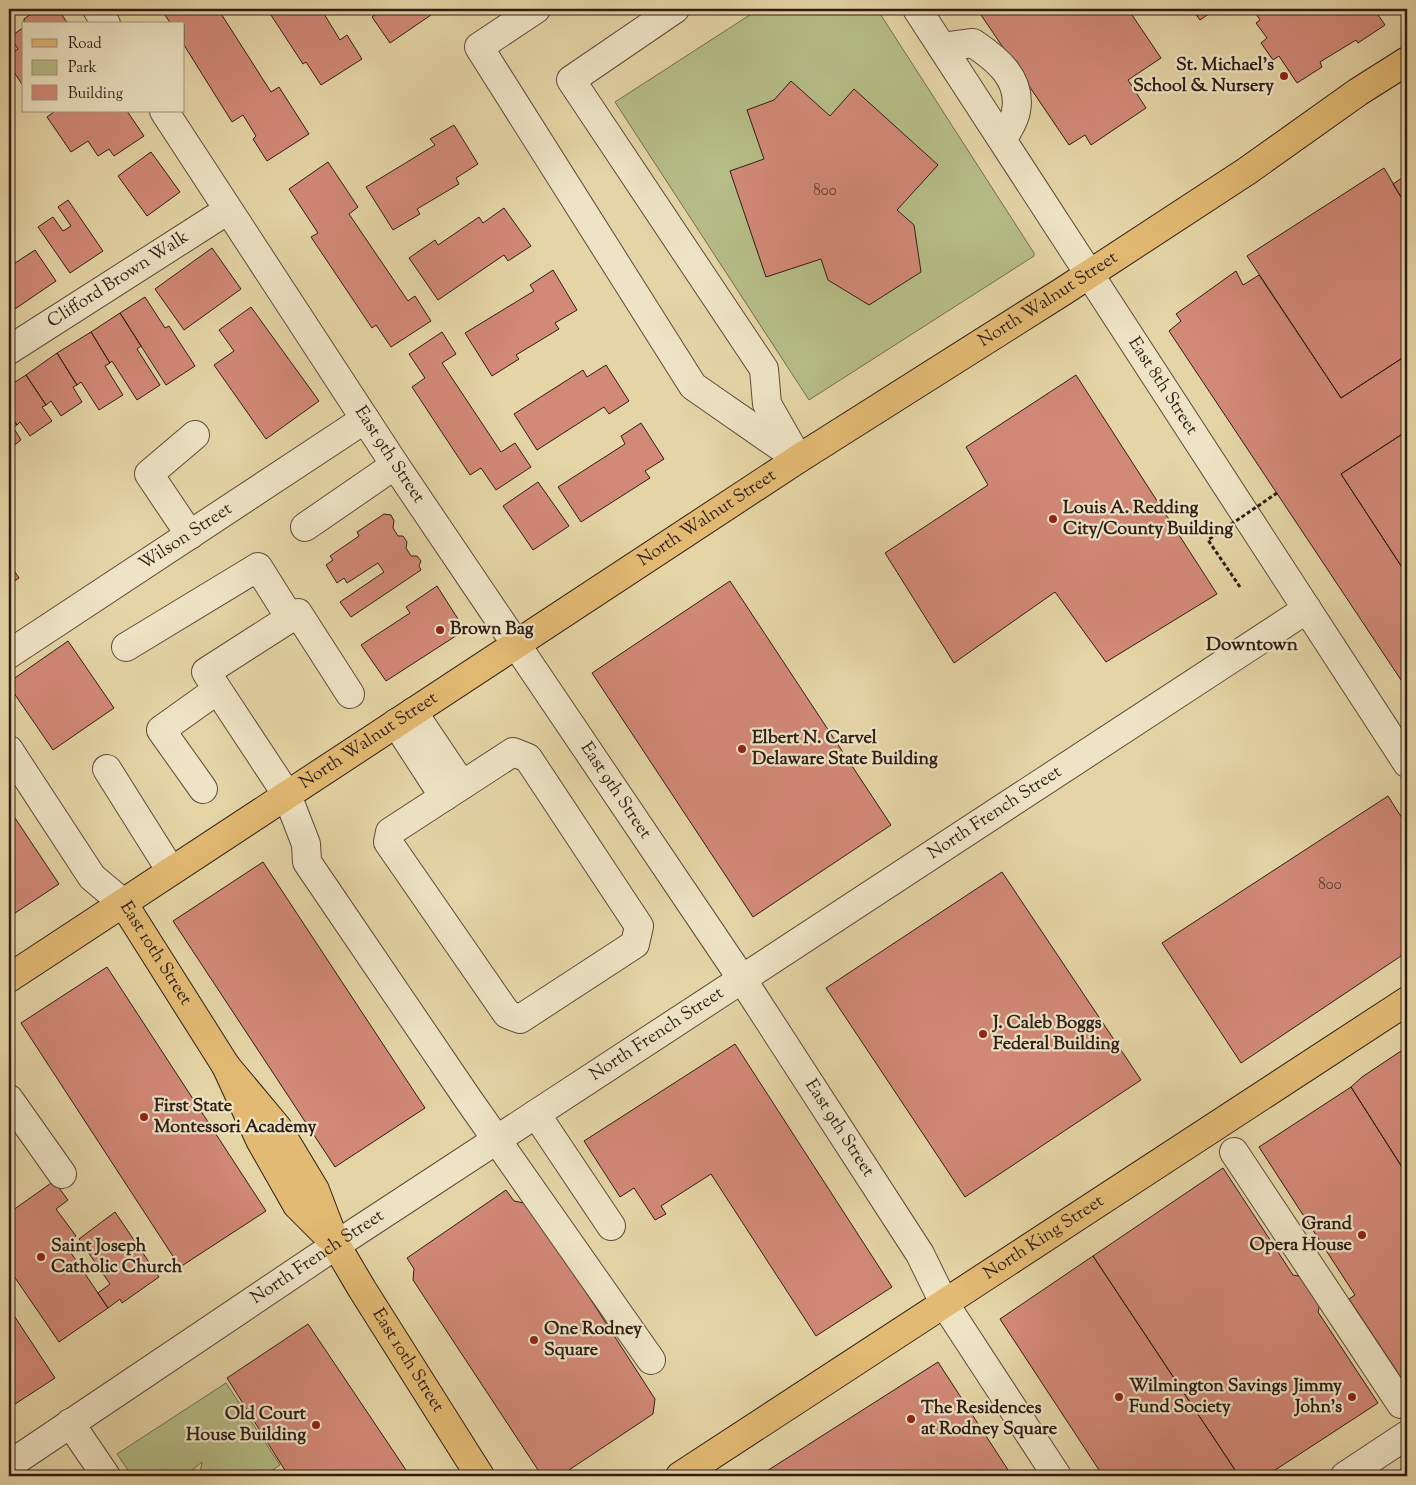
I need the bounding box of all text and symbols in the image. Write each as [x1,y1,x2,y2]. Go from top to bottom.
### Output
legend [22,22,185,112]
text: Road [68,34,102,55]
place label: St. Michael’s School & Nursery [1133,53,1274,100]
text: Park [68,58,97,79]
marker: St. Michael’s School & Nursery [1278,70,1290,82]
text: Building [68,84,123,105]
house number: 800 [813,181,837,202]
street label: Clifford Brown Walk [43,225,195,335]
street label: North Walnut Street [974,246,1123,354]
street label: East 8th Street [1121,332,1204,441]
street label: East 9th Street [347,401,431,509]
street label: North Walnut Street [633,463,782,574]
place label: Louis A. Redding City/County Building [1063,496,1233,543]
street label: Wilson Street [134,497,238,578]
marker: Louis A. Redding City/County Building [1047,513,1059,525]
place label: Brown Bag [450,617,534,643]
marker: Brown Bag [434,624,446,636]
district label: Downtown [1206,632,1299,659]
street label: North Walnut Street [295,686,443,796]
place label: Elbert N. Carvel Delaware State Building [752,726,938,773]
street label: East 9th Street [573,737,657,845]
marker: Elbert N. Carvel Delaware State Building [736,743,748,755]
street label: North French Street [923,760,1067,867]
house number: 800 [1318,875,1342,896]
street label: East 10th Street [112,897,198,1011]
street label: North French Street [585,981,729,1088]
place label: J. Caleb Boggs Federal Building [991,1011,1120,1058]
marker: J. Caleb Boggs Federal Building [977,1028,989,1040]
street label: East 9th Street [797,1074,880,1183]
place label: First State Montessori Academy [154,1094,316,1141]
marker: First State Montessori Academy [138,1111,150,1123]
street label: North King Street [979,1189,1109,1287]
street label: North French Street [246,1204,390,1312]
place label: Grand Opera House [1249,1212,1353,1259]
marker: Grand Opera House [1356,1229,1368,1241]
place label: Saint Joseph Catholic Church [51,1234,183,1281]
marker: Saint Joseph Catholic Church [35,1251,47,1263]
street label: East 10th Street [365,1304,450,1418]
place label: One Rodney Square [544,1317,642,1364]
marker: One Rodney Square [528,1334,540,1346]
place label: Wilmington Savings Fund Society [1129,1374,1287,1421]
place label: Jimmy John's [1291,1374,1342,1421]
marker: Wilmington Savings Fund Society [1113,1391,1125,1403]
marker: Jimmy John's [1346,1391,1358,1403]
place label: The Residences at Rodney Square [921,1396,1058,1443]
place label: Old Court House Building [186,1402,307,1449]
marker: The Residences at Rodney Square [905,1413,917,1425]
marker: Old Court House Building [310,1419,322,1431]

